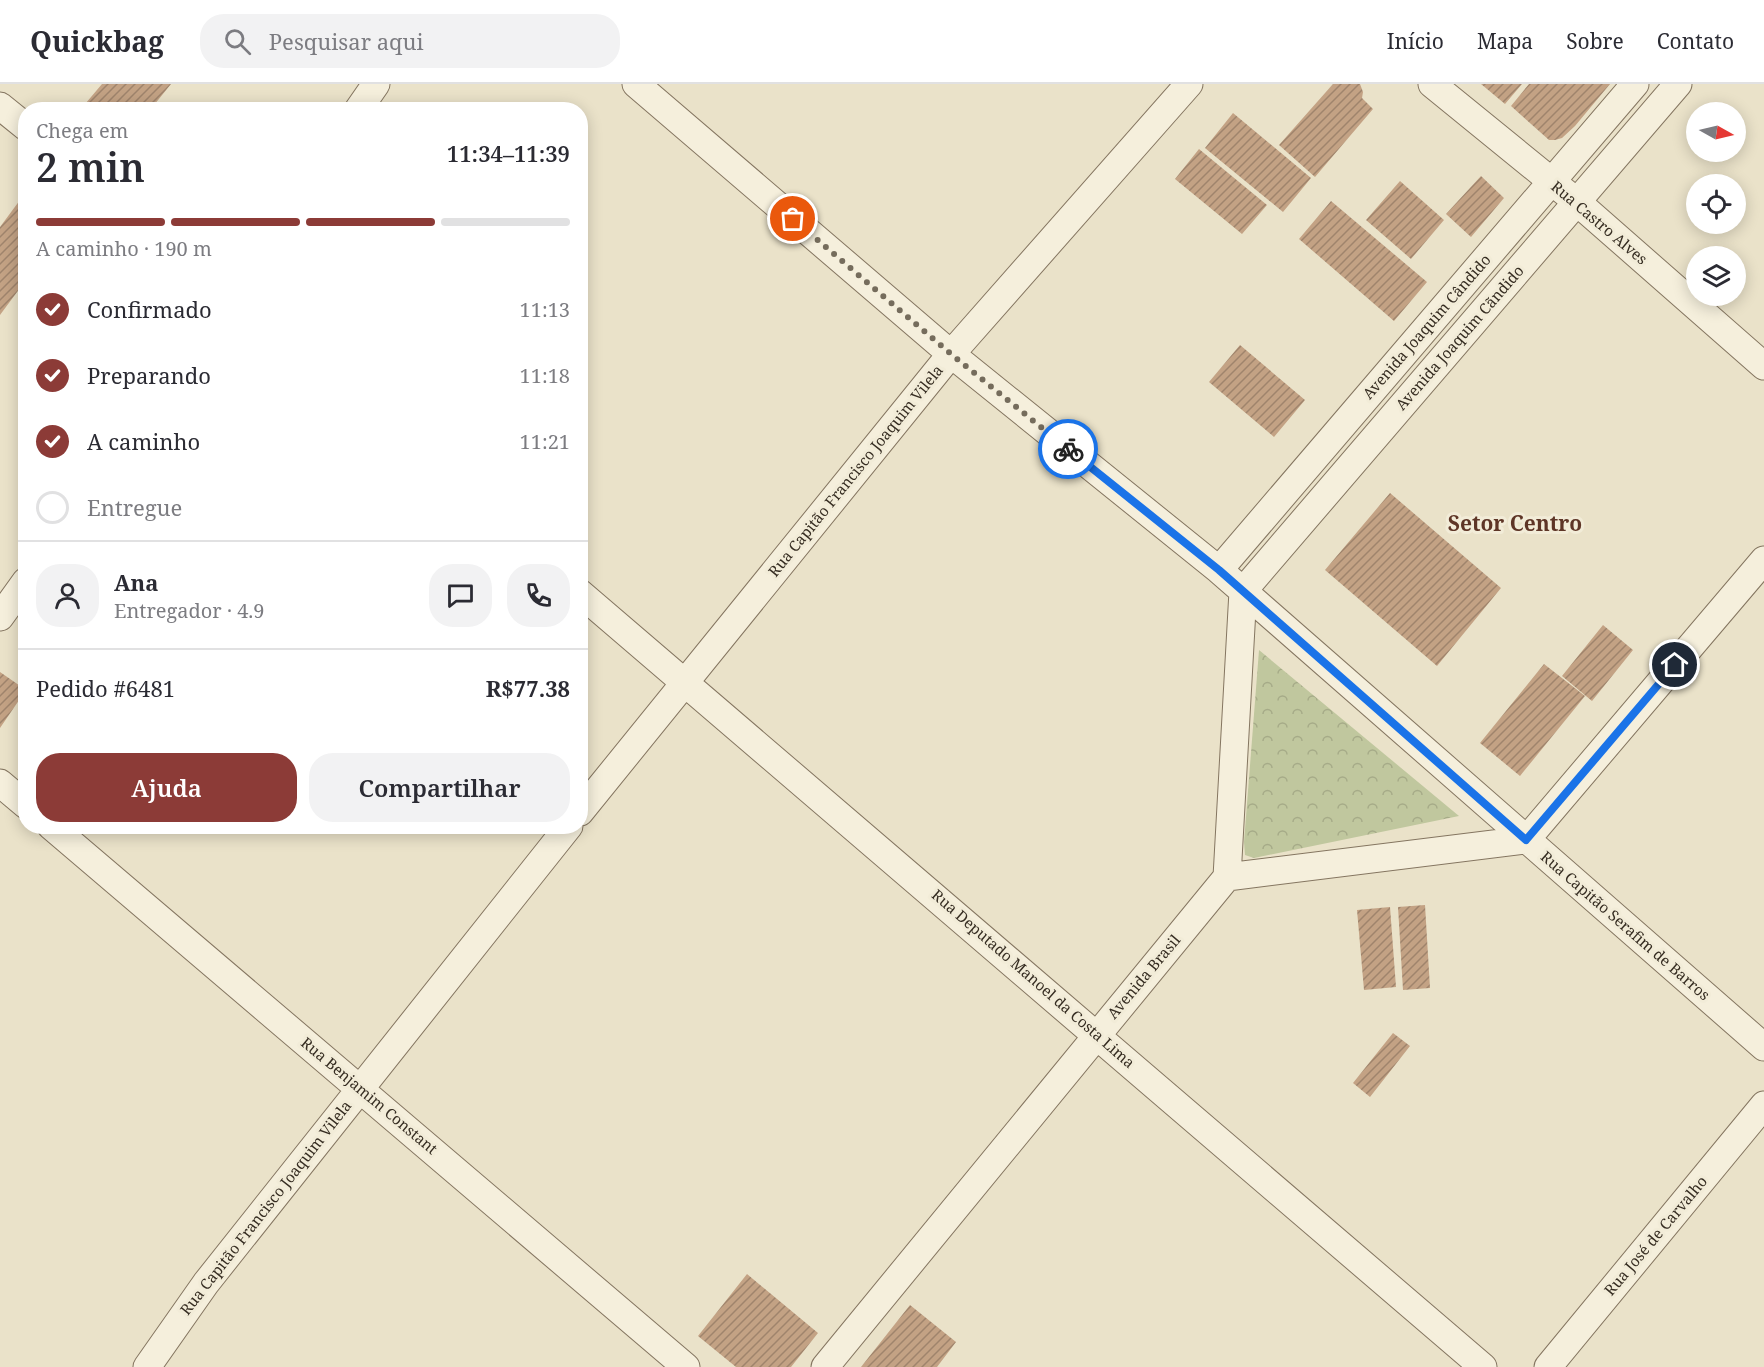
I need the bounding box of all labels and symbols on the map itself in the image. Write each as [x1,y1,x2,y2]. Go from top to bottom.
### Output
north arrow [1686,102,1746,162]
street label: Rua Castro Alves [1547,176,1652,269]
pin [767,193,818,244]
street label: Avenida Joaquim Cândido [1358,250,1495,403]
street label: Avenida Joaquim Cãndido [1391,261,1528,414]
street label: Rua Capitão Francisco Joaquim Vilela [763,360,947,580]
courier [1038,419,1098,479]
district label: Setor Centro [1448,509,1582,537]
pin [1649,639,1700,690]
street label: Rua Capitão Serafim de Barros [1537,846,1715,1004]
street label: Rua Deputado Manoel da Costa Lima [928,884,1139,1072]
street label: Avenida Brasil [1102,930,1184,1022]
street label: Rua Benjamim Constant [297,1032,442,1158]
street label: Rua Capitão Francisco Joaquim Vilela [175,1096,355,1319]
street label: Rua José de Carvalho [1599,1171,1711,1299]

